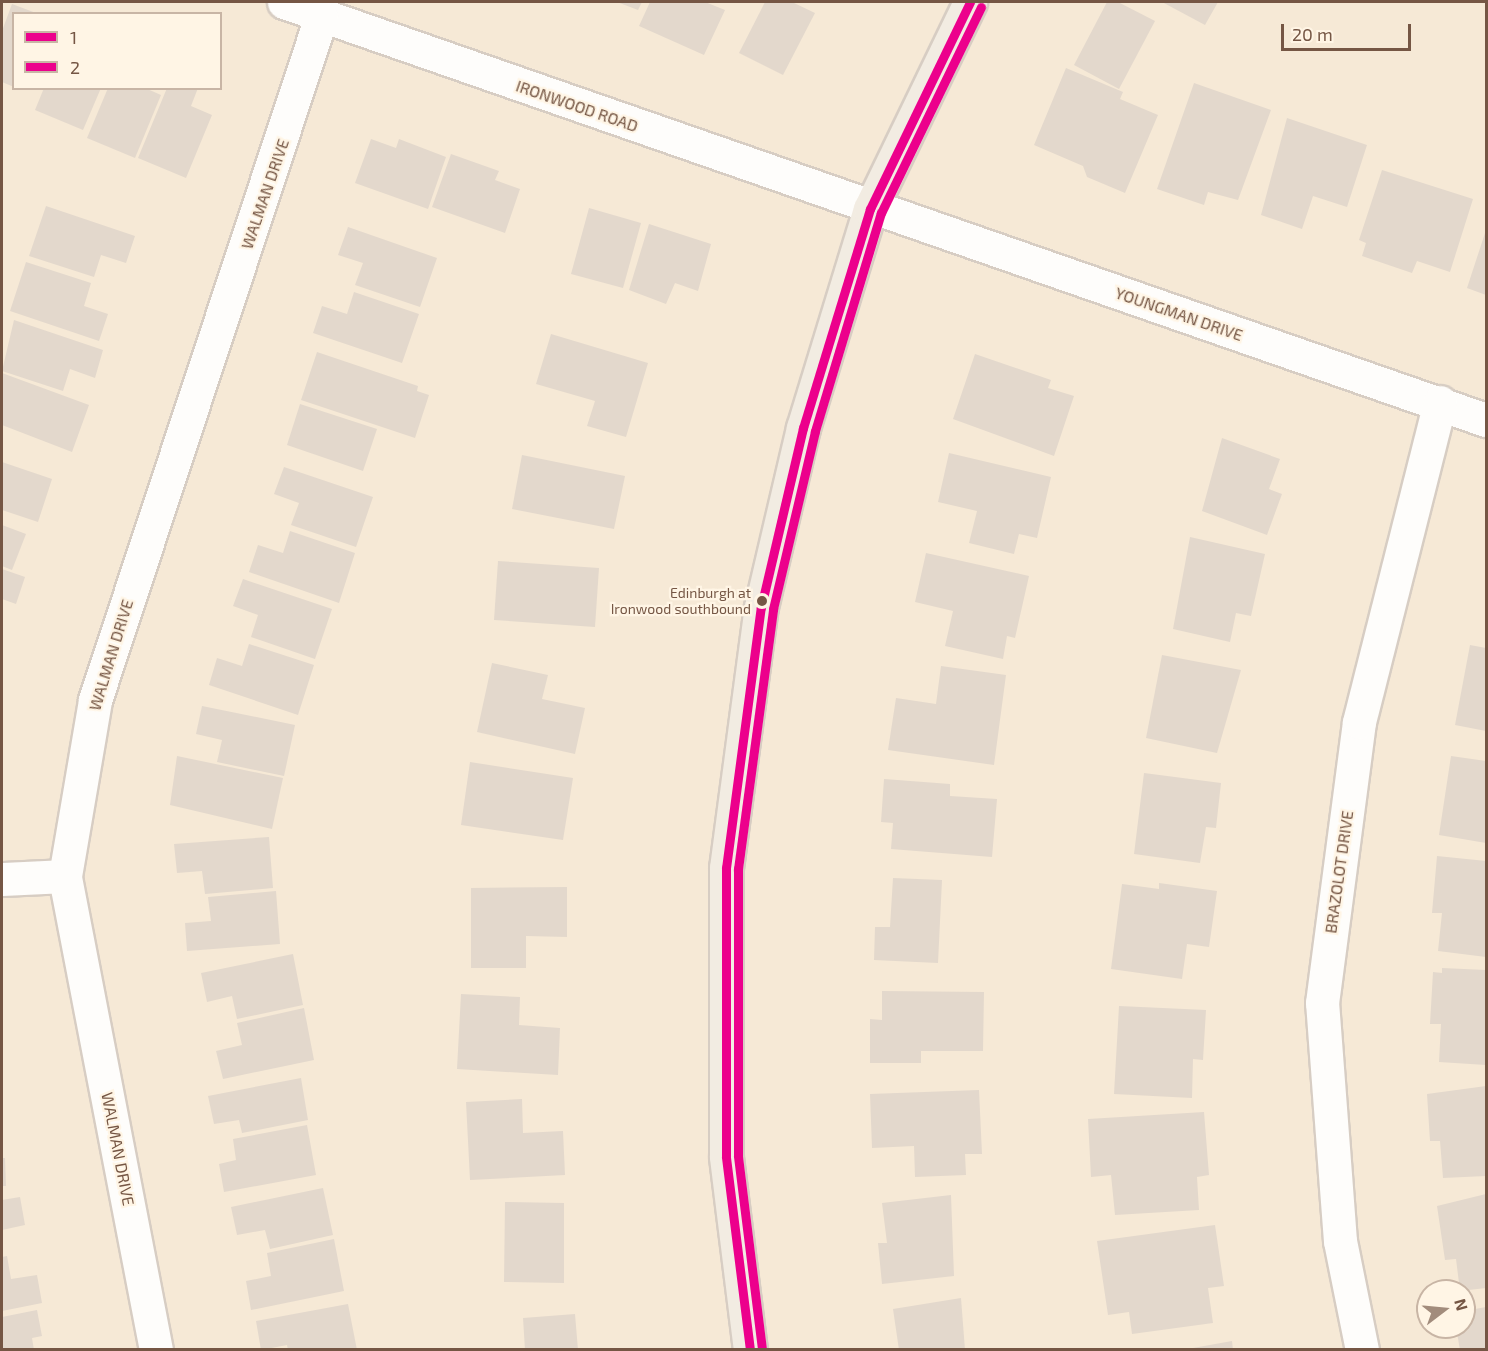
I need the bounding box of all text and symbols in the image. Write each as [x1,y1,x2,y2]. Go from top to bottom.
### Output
legend [12,12,222,90]
scale bar [1284,12,1414,50]
text: 20 m [1292,23,1333,45]
text: 1 [70,26,77,48]
text: 2 [70,56,80,78]
street label: IRONWOOD ROAD [513,76,641,136]
street label: WALMAN DRIVE [237,136,293,252]
street label: YOUNGMAN DRIVE [1113,283,1245,345]
place label: Edinburgh at Ironwood southbound [611,585,751,618]
marker: Edinburgh at Ironwood southbound [756,595,768,607]
street label: WALMAN DRIVE [85,597,137,713]
street label: BRAZOLOT DRIVE [1321,809,1357,935]
street label: WALMAN DRIVE [98,1091,138,1207]
north arrow [1416,1279,1476,1339]
text: N [1451,1296,1473,1313]

